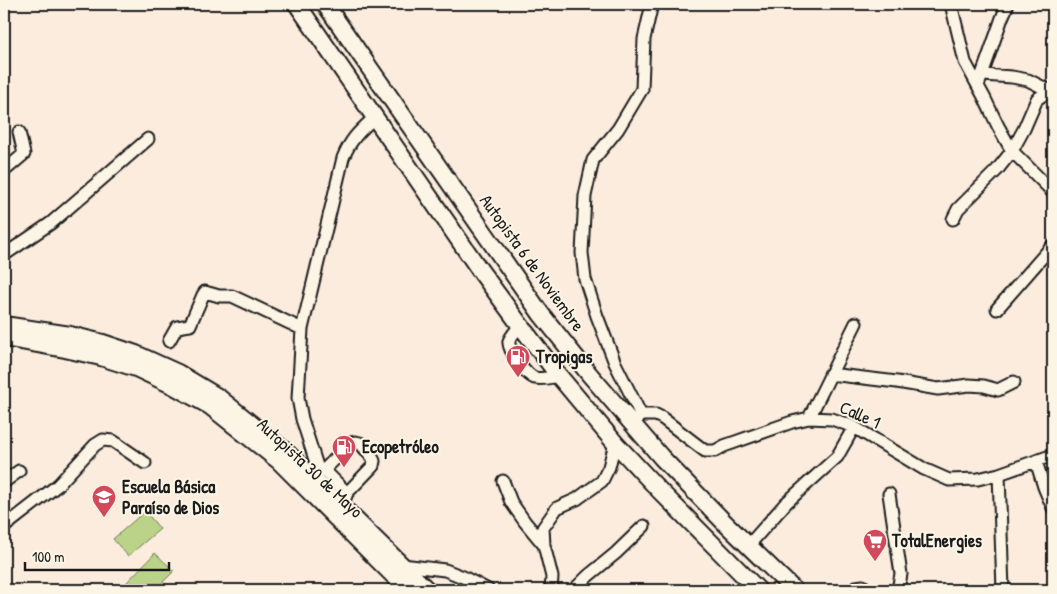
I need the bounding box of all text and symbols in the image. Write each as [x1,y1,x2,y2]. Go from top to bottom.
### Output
street label: Autopista 6 de Noviembre [474,189,591,336]
fuel station icon: Tropigas [505,344,531,378]
place label: Tropigas [535,344,592,370]
street label: Calle 1 [836,394,885,435]
street label: Autopista 30 de Mayo [252,412,369,523]
fuel station icon: Ecopetróleo [331,434,357,468]
place label: Ecopetróleo [362,434,439,460]
place label: Escuela Básica Paraíso de Dios [122,474,219,520]
school or university icon: Escuela Básica Paraíso de Dios [91,484,117,518]
supermarket icon: TotalEnergies [862,528,888,562]
place label: TotalEnergies [891,528,982,554]
scale bar [25,539,169,571]
text: 100 m [32,546,65,567]

